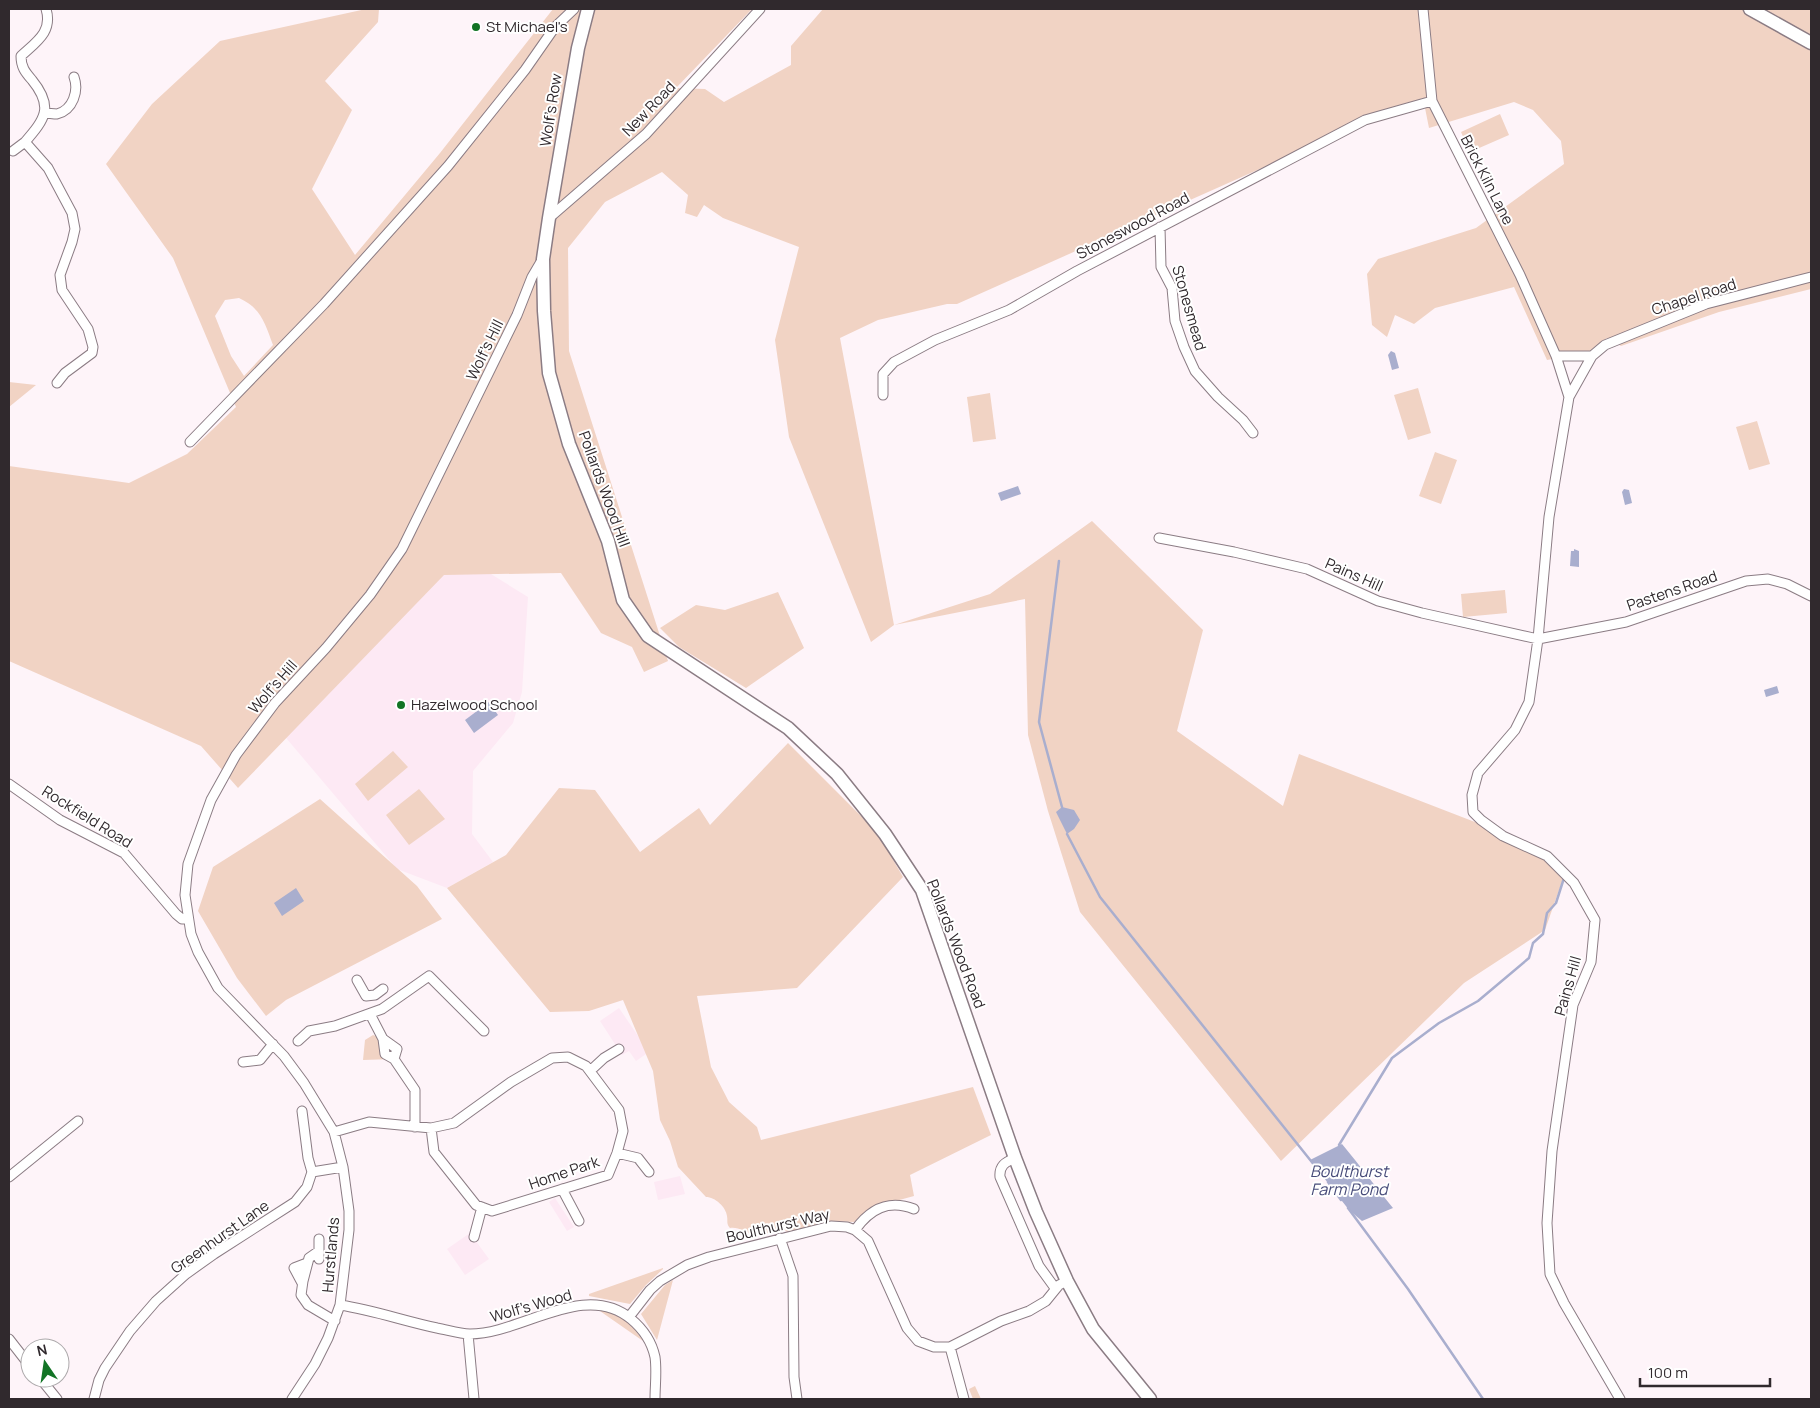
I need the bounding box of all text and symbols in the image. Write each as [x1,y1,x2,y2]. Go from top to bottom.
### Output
place label: St Michael's [486,16,568,37]
marker: St Michael's [470,21,482,33]
street label: Wolf's Row [534,71,567,148]
street label: New Road [617,77,680,141]
street label: Brick Kiln Lane [1456,131,1519,229]
street label: Stoneswood Road [1072,187,1193,264]
street label: Stonesmead [1167,263,1212,353]
street label: Chapel Road [1649,273,1739,320]
street label: Wolf's Hill [461,316,508,384]
street label: Pollards Wood Hill [574,428,635,550]
street label: Pains Hill [1322,553,1386,597]
street label: Pastens Road [1624,565,1720,616]
street label: Wolf's Hill [243,655,302,718]
place label: Hazelwood School [411,694,538,715]
marker: Hazelwood School [395,699,407,711]
street label: Rockfield Road [38,780,136,853]
street label: Pollards Wood Road [922,876,991,1011]
street label: Pains Hill [1549,954,1586,1018]
street label: Home Park [526,1150,603,1194]
water label: Boulthurst Farm Pond [1310,1160,1390,1200]
street label: Greenhurst Lane [166,1195,273,1278]
street label: Boulthurst Way [724,1203,832,1248]
street label: Hurstlands [317,1216,344,1294]
street label: Wolf's Wood [488,1284,574,1327]
north arrow [20,1338,70,1388]
text: N [35,1339,49,1360]
scale bar [1640,1356,1770,1388]
text: 100 m [1648,1362,1688,1383]

